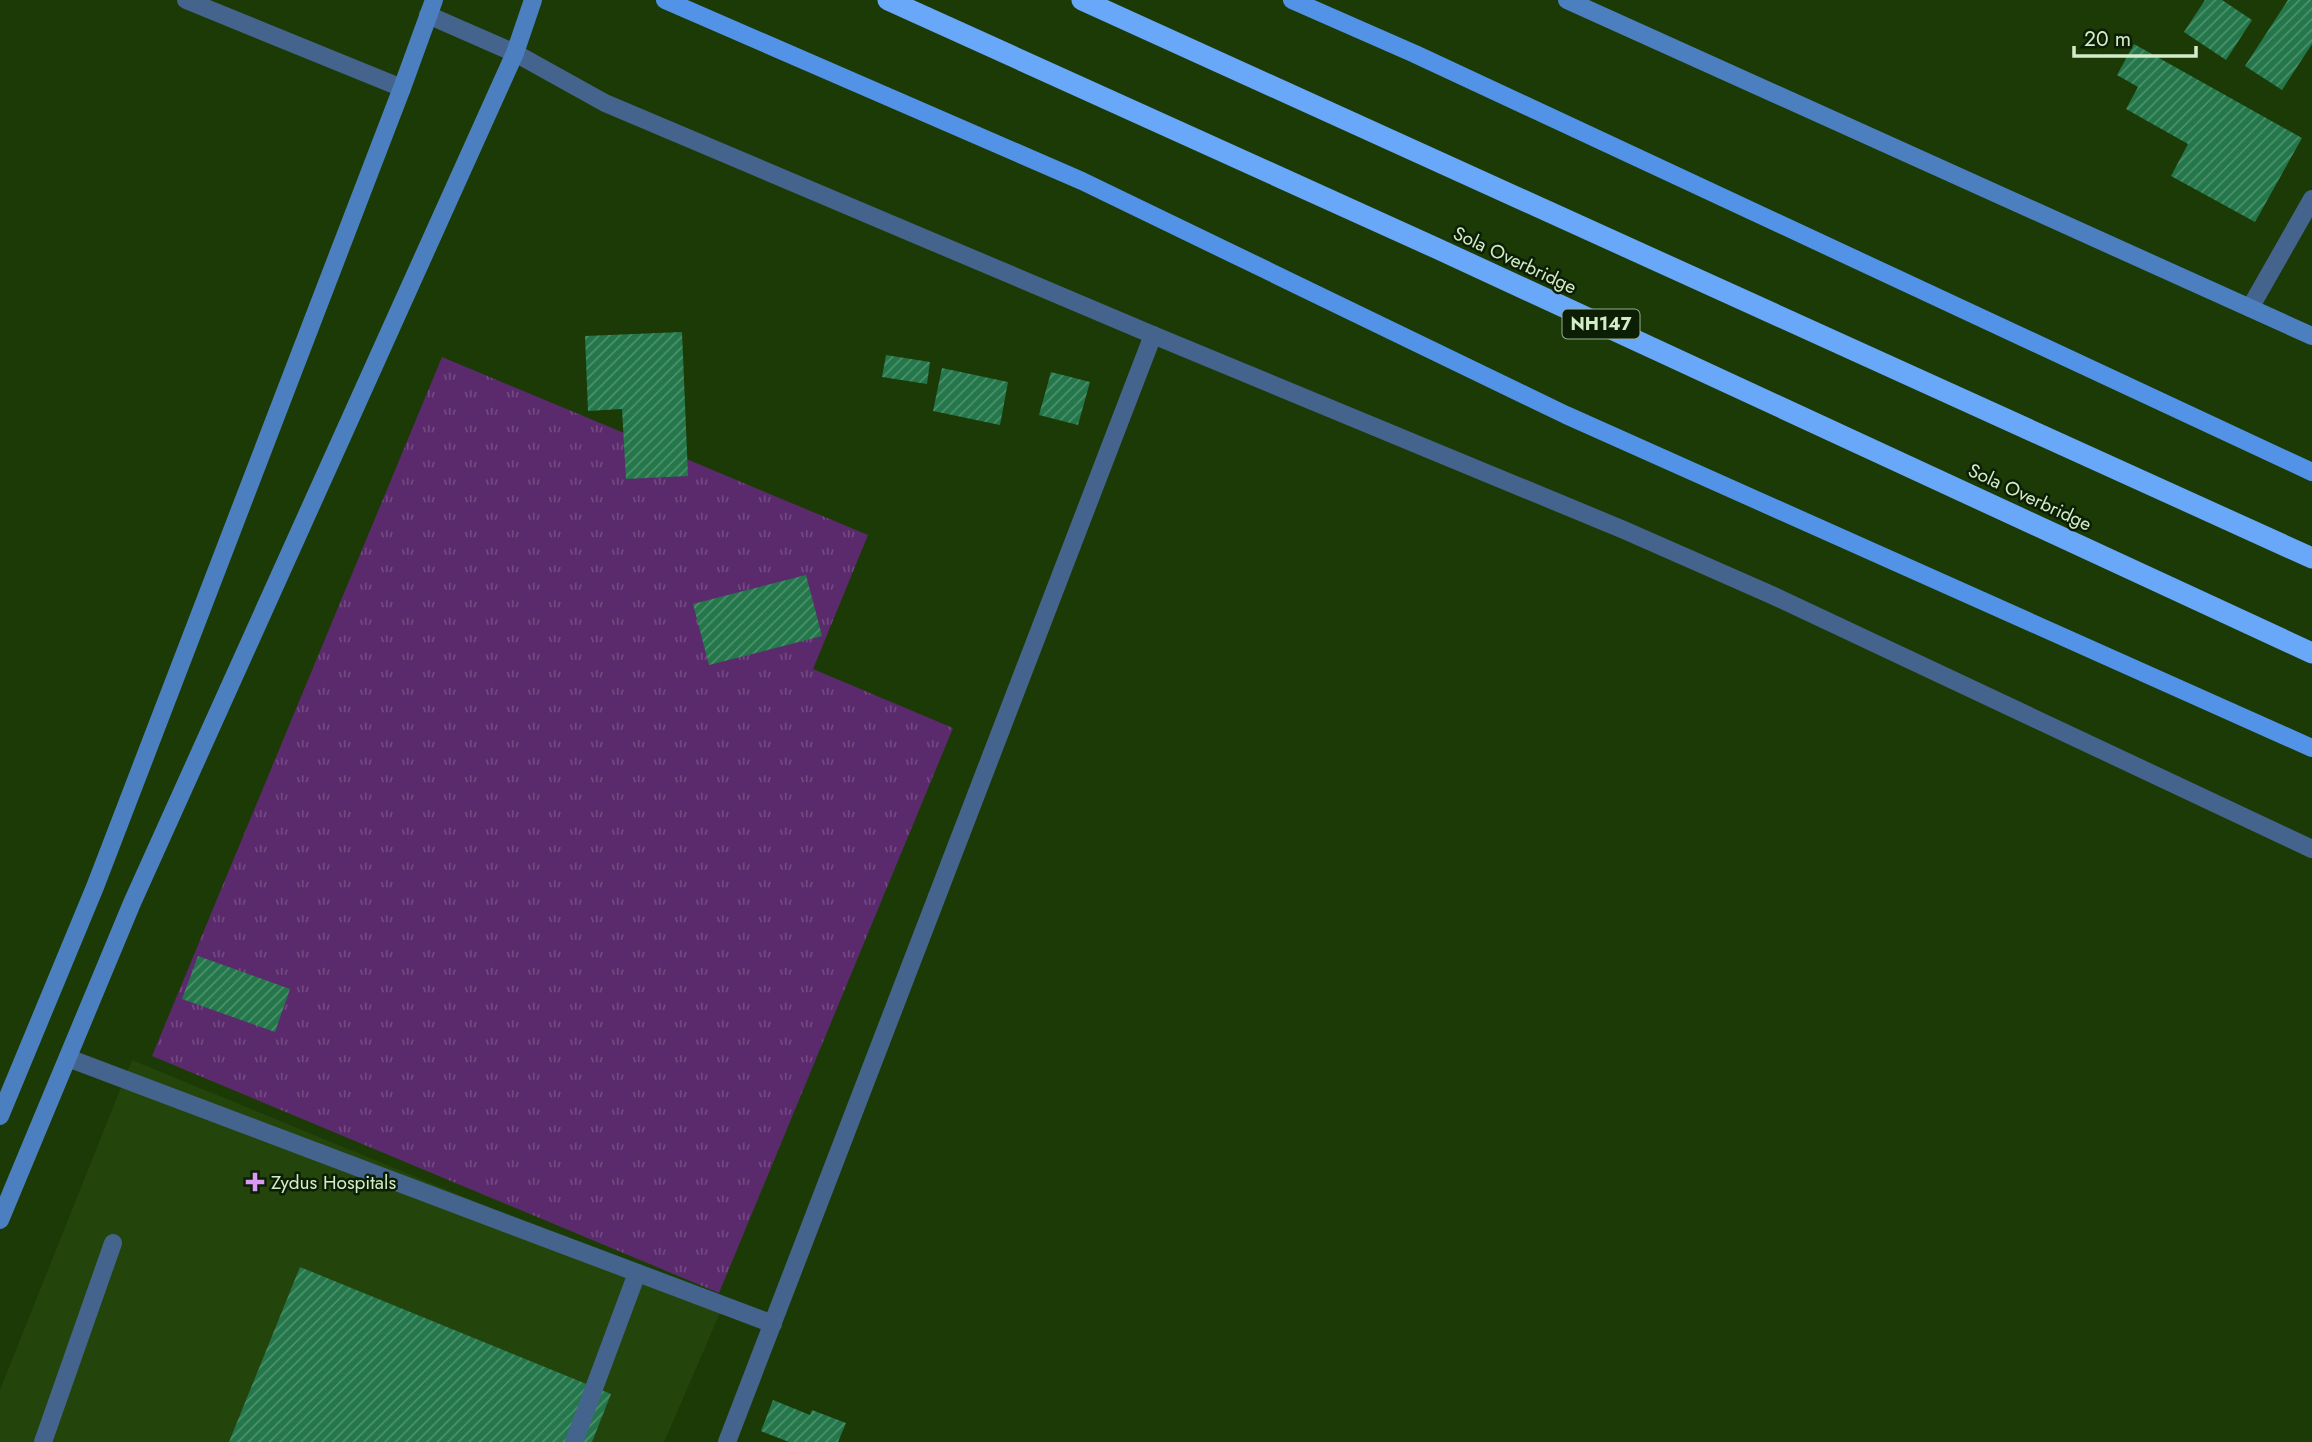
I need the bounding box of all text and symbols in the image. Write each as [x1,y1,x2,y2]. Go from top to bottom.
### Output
scale bar [2074,14,2196,58]
text: 20 m [2084,24,2131,54]
street label: Sola Overbridge [1449,220,1581,301]
road number: NH147 [1562,310,1640,338]
street label: Sola Overbridge [1964,457,2096,538]
place label: Zydus Hospitals [271,1169,396,1196]
marker: Zydus Hospitals [245,1172,265,1192]

